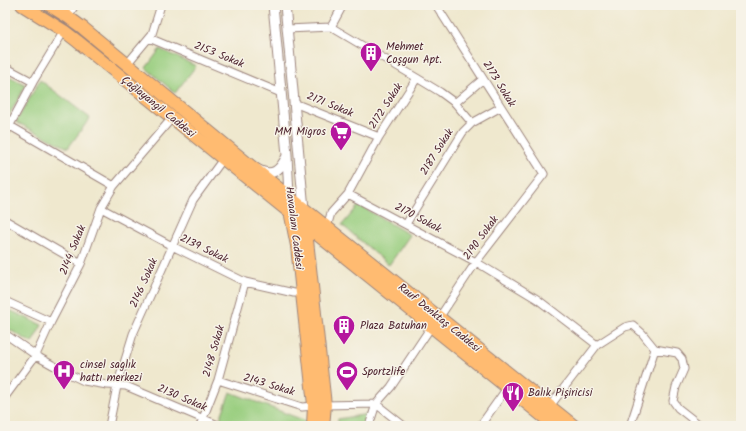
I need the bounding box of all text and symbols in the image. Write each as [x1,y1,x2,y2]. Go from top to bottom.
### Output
street label: 2153 Sokak [191,37,248,74]
place label: Mehmet Coşgun Apt. [386,38,442,69]
building icon: Mehmet Coşgun Apt. [358,40,384,73]
street label: 2173 Sokak [478,57,521,111]
street label: Çağlayangil Caddesi [117,71,199,143]
street label: 2172 Sokak [364,79,408,133]
street label: 2171 Sokak [304,87,357,123]
supermarket icon: MM Migros [328,119,354,152]
place label: MM Migros [274,123,326,141]
street label: 2187 Sokak [416,124,459,179]
street label: Havaalanı Caddesi [280,185,308,271]
street label: 2170 Sokak [391,198,446,238]
street label: 2190 Sokak [459,211,504,264]
street label: 2144 Sokak [55,221,92,278]
street label: 2139 Sokak [177,229,232,269]
street label: 2146 Sokak [125,254,163,311]
street label: Rauf Denktaş Caddesi [394,279,485,357]
building icon: Plaza Batuhan [331,313,357,346]
place label: Plaza Batuhan [360,317,427,335]
street label: 2148 Sokak [198,322,230,379]
place label: cinsel saglık hattı merkezi [80,356,142,387]
hospital icon: cinsel saglık hattı merkezi [51,358,77,391]
sports icon: Sportzlife [334,359,360,392]
place label: Sportzlife [362,363,405,381]
street label: 2143 Sokak [241,369,298,402]
street label: 2130 Sokak [154,379,210,417]
restaurant icon: Balık Pişiricisi [500,380,526,413]
place label: Balık Pişiricisi [528,384,593,402]

